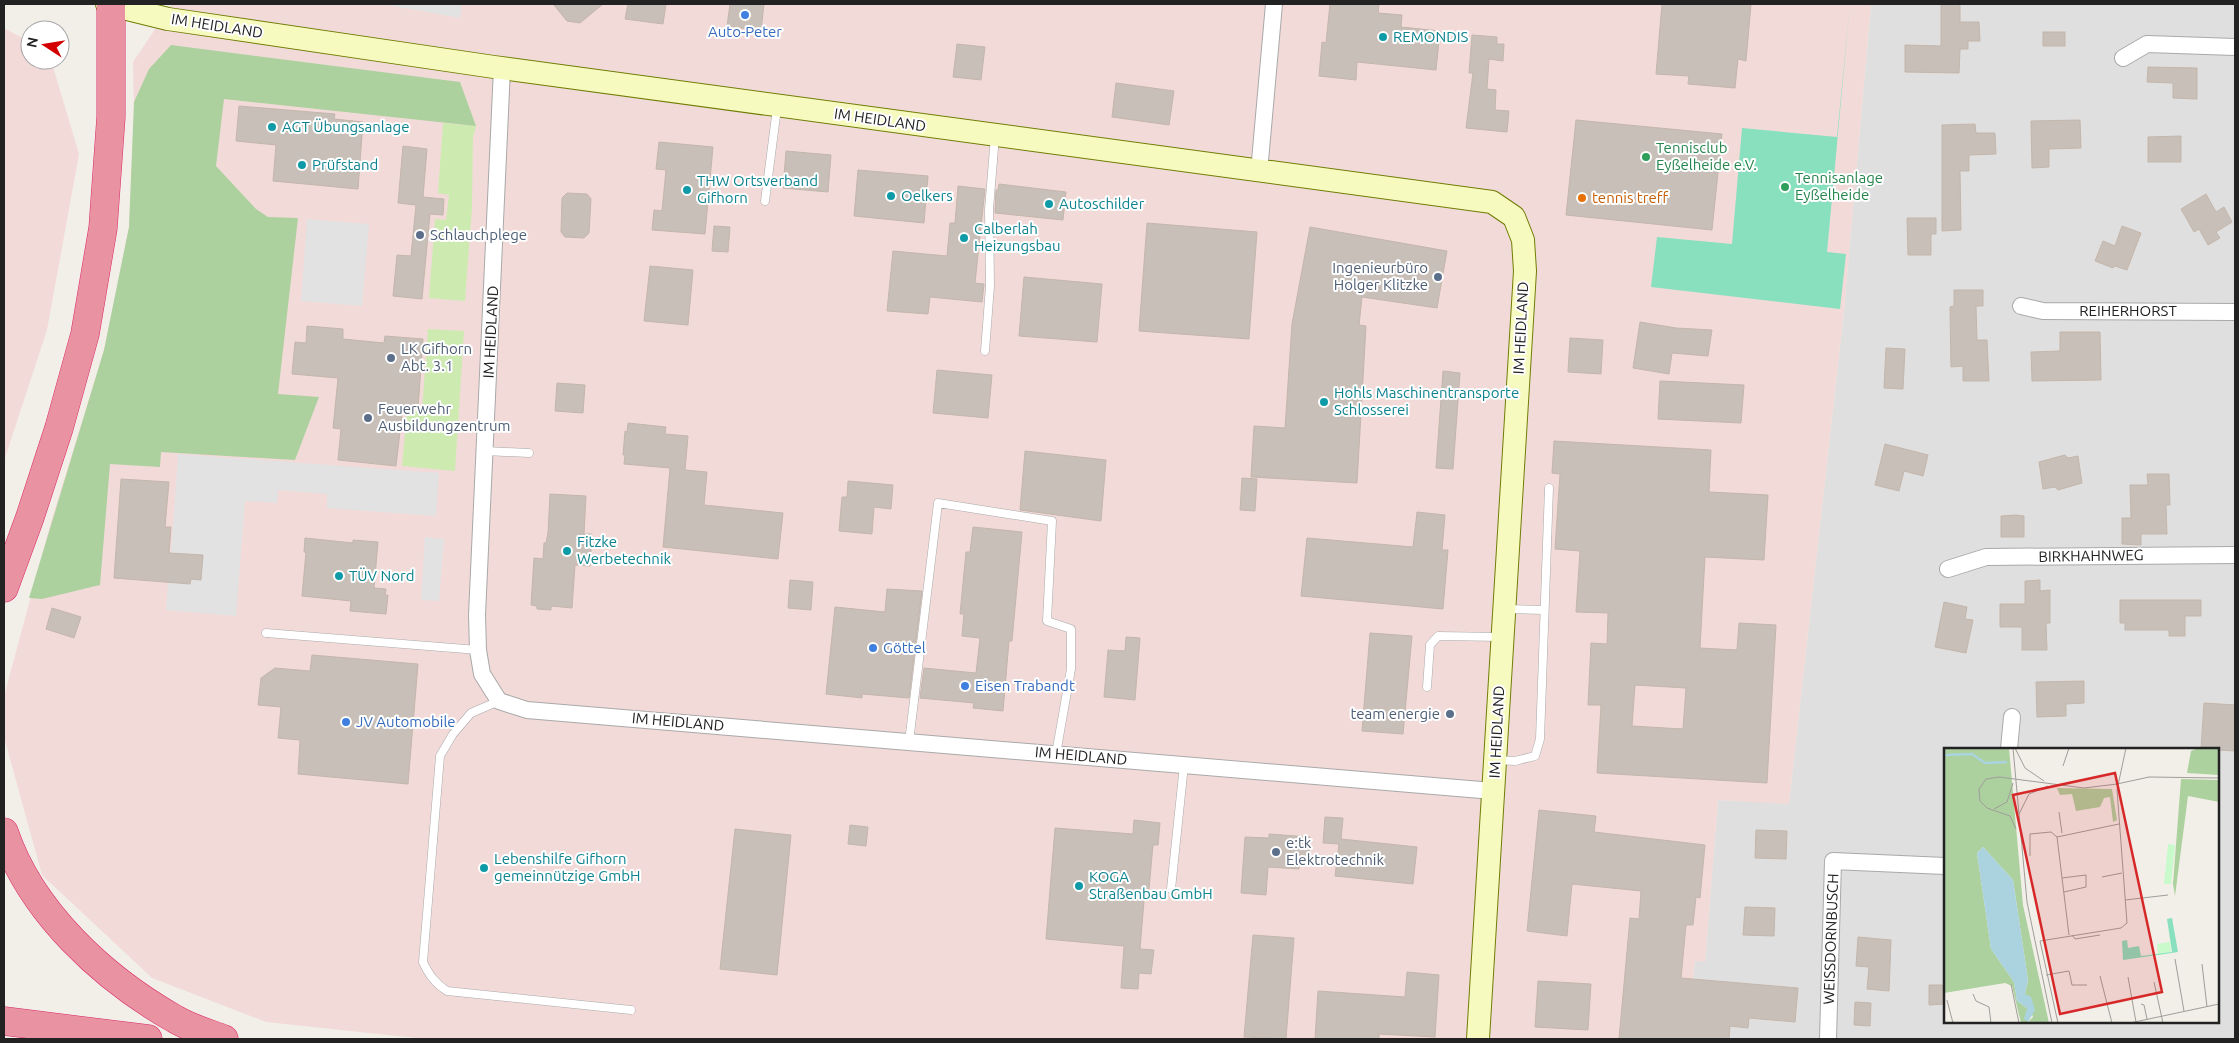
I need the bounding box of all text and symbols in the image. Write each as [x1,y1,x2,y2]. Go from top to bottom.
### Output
marker: Auto-Peter [739,9,751,21]
street label: IM HEIDLAND [170,10,264,41]
north arrow [20,20,70,70]
place label: Auto-Peter [708,23,782,40]
place label: REMONDIS [1393,28,1469,45]
marker: REMONDIS [1377,31,1389,43]
text: N [23,36,41,49]
street label: IM HEIDLAND [833,105,927,134]
place label: AGT Übungsanlage [282,118,409,135]
marker: AGT Übungsanlage [266,121,278,133]
place label: Tennisclub Eyßelheide e.V. [1656,139,1757,173]
marker: Tennisclub Eyßelheide e.V. [1640,151,1652,163]
place label: Prüfstand [312,156,378,173]
marker: Prüfstand [296,159,308,171]
place label: Tennisanlage Eyßelheide [1795,169,1883,203]
place label: THW Ortsverband Gifhorn [697,172,818,206]
marker: Tennisanlage Eyßelheide [1779,181,1791,193]
marker: THW Ortsverband Gifhorn [681,184,693,196]
place label: Oelkers [901,187,953,204]
place label: tennis treff [1592,189,1669,206]
marker: Oelkers [885,190,897,202]
marker: tennis treff [1576,192,1588,204]
place label: Autoschilder [1059,195,1145,212]
marker: Autoschilder [1043,198,1055,210]
place label: Calberlah Heizungsbau [974,220,1061,254]
place label: Schlauchplege [430,226,527,243]
marker: Schlauchplege [414,229,426,241]
marker: Calberlah Heizungsbau [958,232,970,244]
place label: Ingenieurbüro Holger Klitzke [1332,259,1428,293]
marker: Ingenieurbüro Holger Klitzke [1432,271,1444,283]
street label: IM HEIDLAND [1510,281,1531,375]
street label: IM HEIDLAND [480,285,501,379]
street label: REIHERHORST [2079,302,2177,319]
place label: LK Gifhorn Abt. 3.1 [401,340,472,374]
marker: LK Gifhorn Abt. 3.1 [385,352,397,364]
place label: Hohls Maschinentransporte Schlosserei [1334,384,1519,418]
marker: Hohls Maschinentransporte Schlosserei [1318,396,1330,408]
place label: Feuerwehr Ausbildungzentrum [378,400,510,434]
marker: Feuerwehr Ausbildungzentrum [362,412,374,424]
place label: Fitzke Werbetechnik [577,533,672,567]
marker: Fitzke Werbetechnik [561,545,573,557]
street label: BIRKHAHNWEG [2038,546,2144,565]
place label: TÜV Nord [349,567,414,584]
marker: TÜV Nord [333,570,345,582]
place label: Göttel [883,639,926,656]
marker: Göttel [867,642,879,654]
place label: Eisen Trabandt [975,677,1075,694]
marker: Eisen Trabandt [959,680,971,692]
street label: IM HEIDLAND [1486,685,1507,779]
place label: team energie [1350,705,1440,722]
marker: team energie [1444,708,1456,720]
street label: IM HEIDLAND [631,709,725,734]
place label: JV Automobile [356,713,456,730]
marker: JV Automobile [340,716,352,728]
street label: IM HEIDLAND [1034,743,1128,768]
inset map [1944,748,2219,1023]
place label: e:tk Elektrotechnik [1286,834,1384,868]
marker: e:tk Elektrotechnik [1270,846,1282,858]
place label: Lebenshilfe Gifhorn gemeinnützige GmbH [494,850,640,884]
marker: Lebenshilfe Gifhorn gemeinnützige GmbH [478,862,490,874]
place label: KOGA Straßenbau GmbH [1089,868,1213,902]
street label: WEISSDORNBUSCH [1820,873,1841,1005]
marker: KOGA Straßenbau GmbH [1073,880,1085,892]

